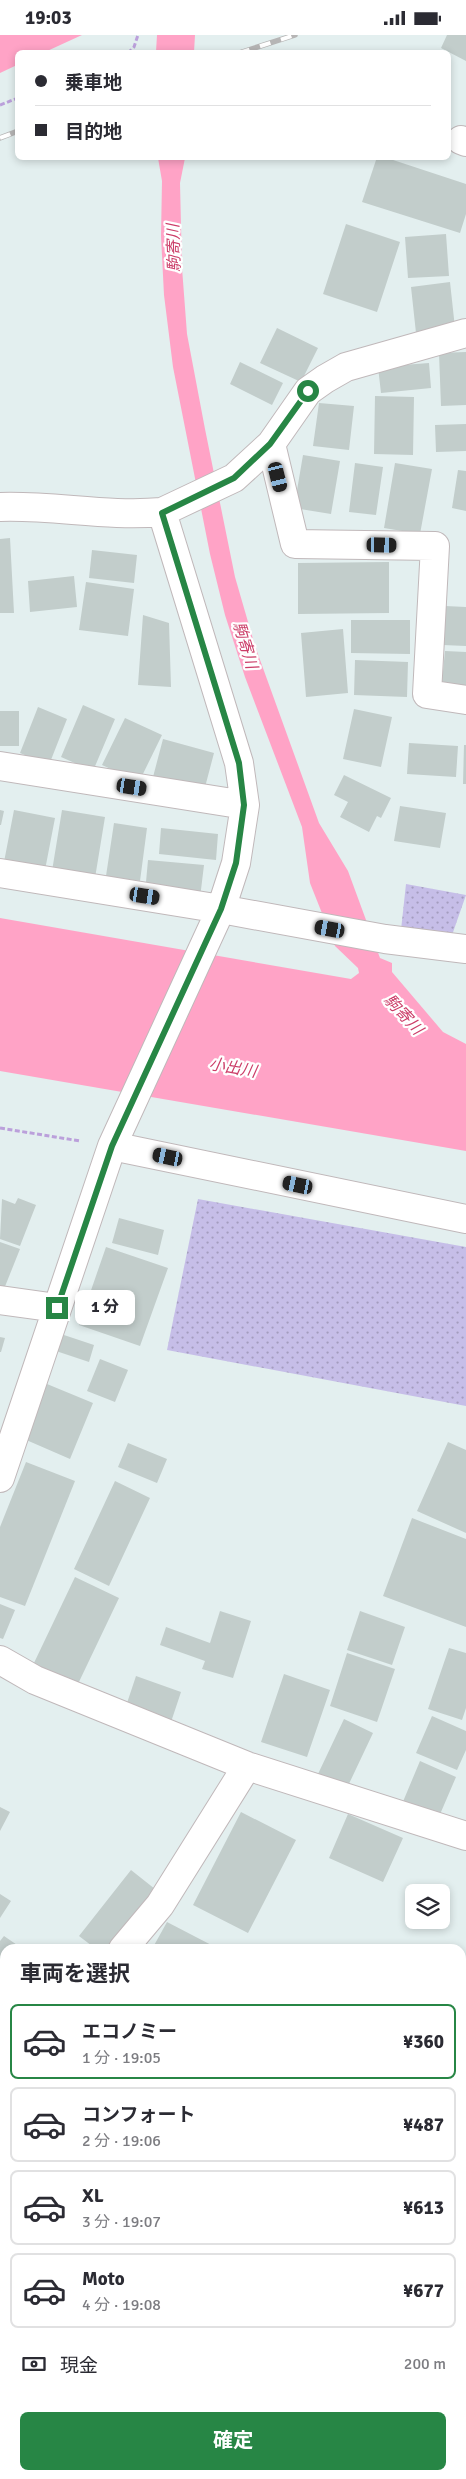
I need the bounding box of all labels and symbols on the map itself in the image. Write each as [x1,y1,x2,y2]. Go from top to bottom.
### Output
water label: 駒寄川 [163,222,185,272]
route start [297,380,319,402]
car [267,461,288,493]
car [366,537,397,553]
water label: 駒寄川 [228,619,262,673]
car [116,777,147,797]
car [129,886,160,906]
car [313,919,346,939]
water label: 駒寄川 [380,990,428,1041]
water label: 小出川 [207,1054,260,1082]
car [151,1147,184,1167]
car [281,1175,314,1195]
callout: 1 分 [74,1291,134,1325]
route end [46,1297,68,1319]

